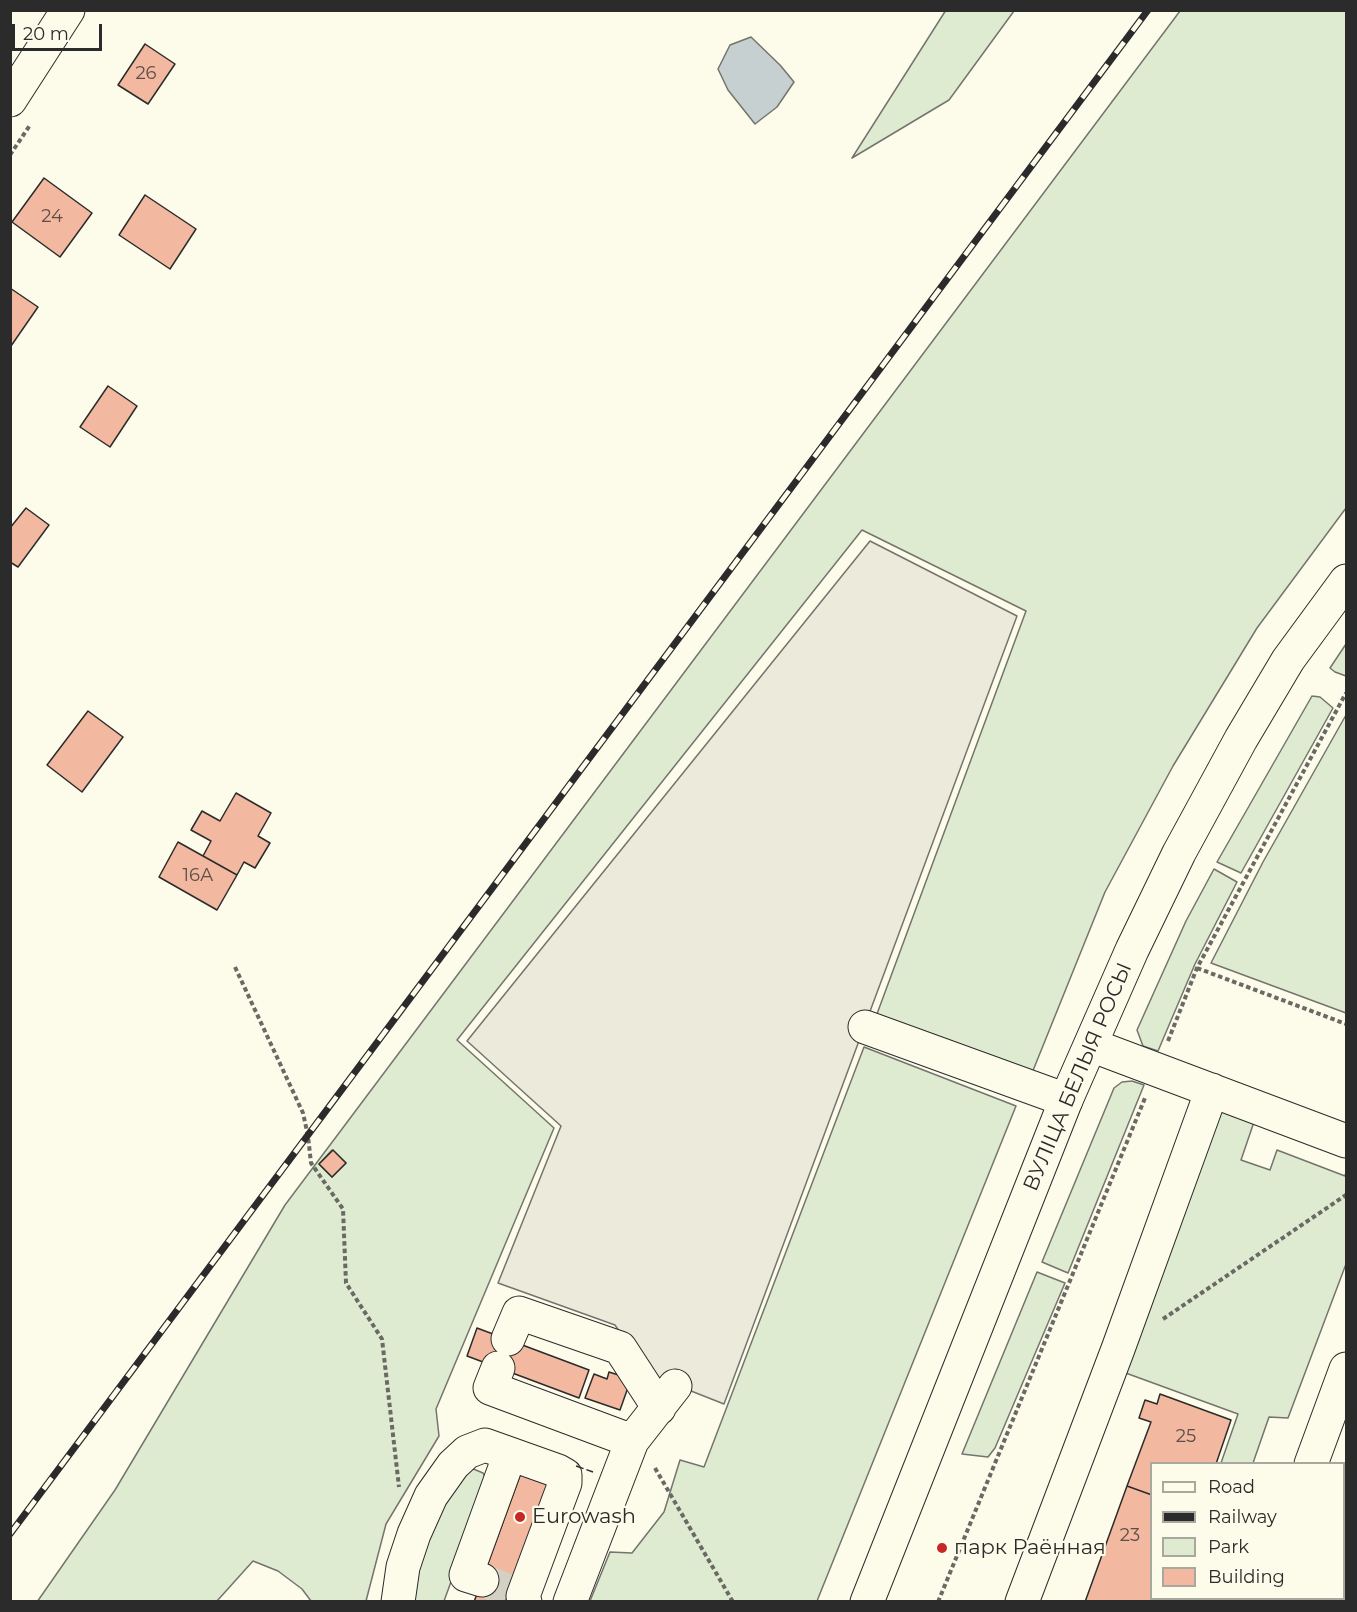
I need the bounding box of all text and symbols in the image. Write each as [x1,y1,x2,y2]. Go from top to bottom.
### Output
scale bar [15,12,105,50]
text: 20 m [23,23,69,45]
house number: 26 [135,63,157,85]
house number: 24 [41,206,63,228]
house number: 16А [183,865,213,887]
street label: ВУЛІЦА БЕЛЫЯ РОСЫ [1018,959,1138,1195]
house number: 25 [1176,1426,1196,1448]
legend [1150,1462,1345,1600]
text: Road [1208,1476,1255,1498]
place label: Eurowash [532,1504,636,1530]
text: Railway [1208,1506,1277,1528]
marker: Eurowash [513,1510,527,1524]
house number: 23 [1120,1525,1140,1547]
place label: парк Раённая [954,1535,1106,1561]
text: Park [1208,1536,1249,1558]
marker: парк Раённая [935,1541,949,1555]
text: Building [1208,1566,1285,1588]

